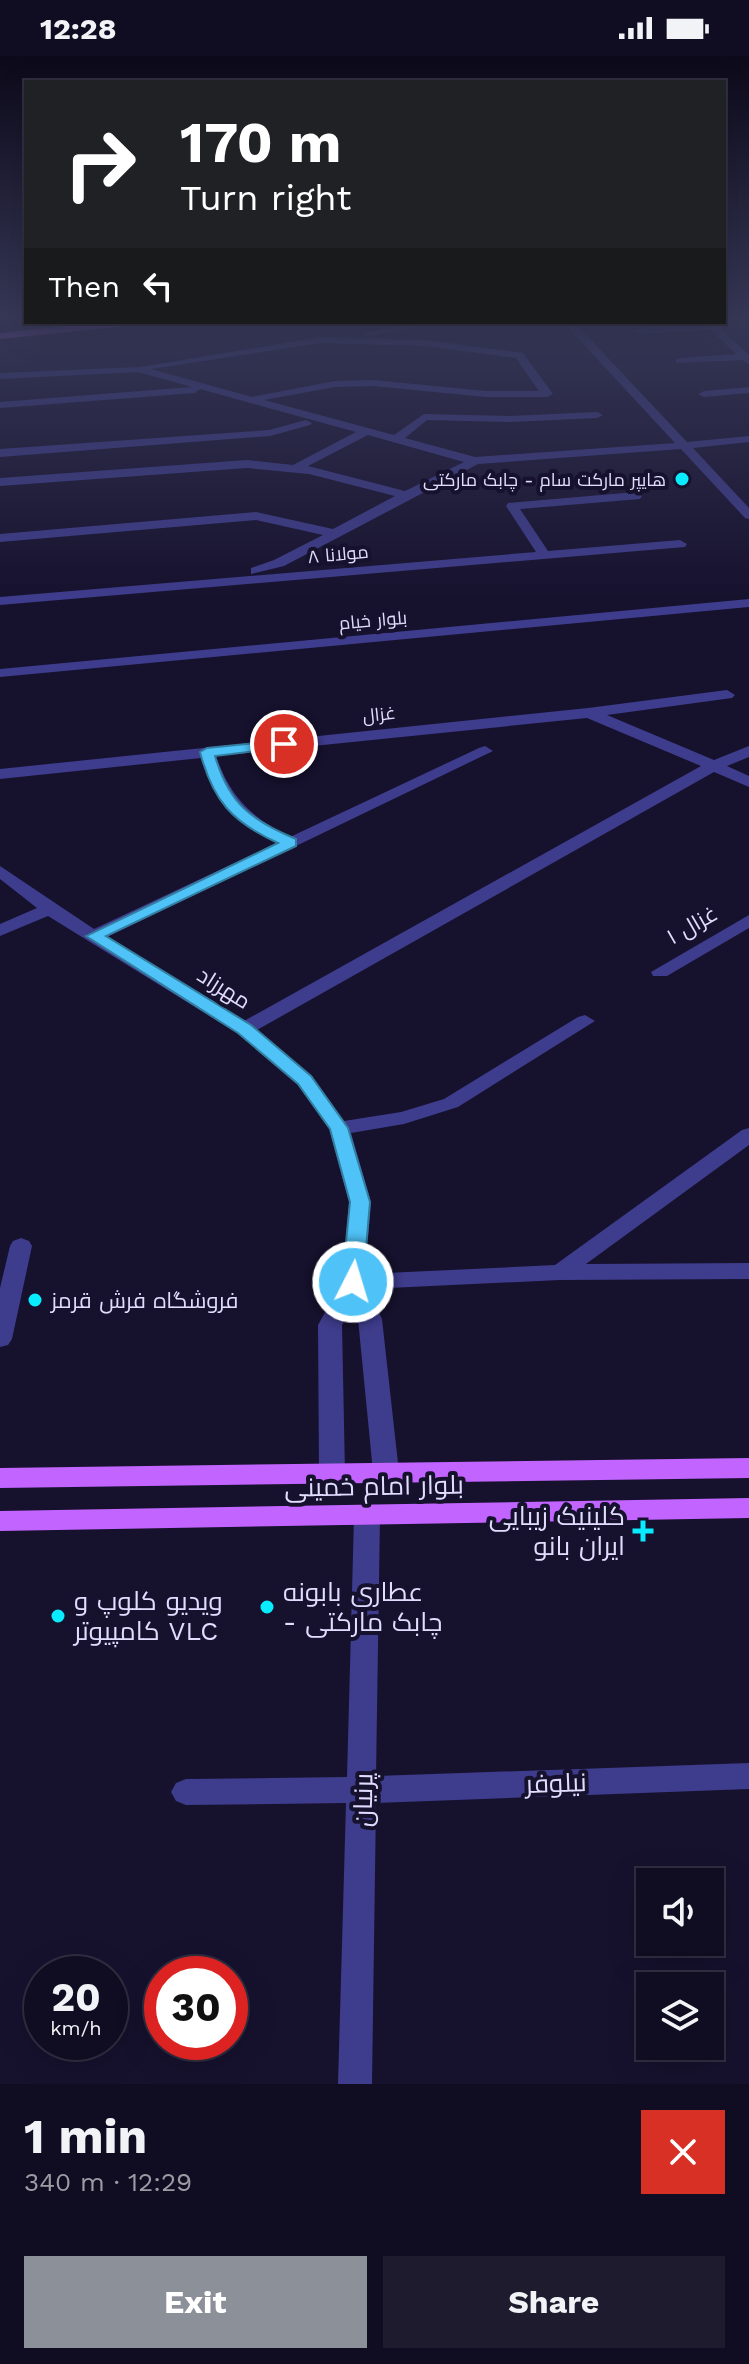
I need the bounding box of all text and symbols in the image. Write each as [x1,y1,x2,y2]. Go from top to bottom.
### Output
text: 12:28 [40,11,117,46]
text: 170 m [180,110,342,176]
icon: right [48,112,152,216]
text: Turn right [180,177,351,219]
icon: left [136,264,180,308]
text: Then [48,269,120,304]
place label: هایپر مارکت سام - چابک مارکتی [423,469,666,492]
marker: هایپر مارکت سام - چابک مارکتی [673,470,691,488]
street label: مولانا ۸ [307,541,369,568]
street label: بلوار خیام [338,607,408,635]
street label: غزال [362,702,397,727]
pin [250,710,318,778]
icon: arrive [262,722,306,766]
street label: غزال ۱ [662,901,722,949]
street label: مهرزاد [192,962,255,1015]
position arrow [311,1240,395,1324]
place label: فروشگاه فرش قرمز [49,1288,238,1314]
marker: فروشگاه فرش قرمز [26,1291,44,1309]
street label: بلوار امام خمینی [284,1469,464,1506]
place label: کلینیک زیبایی ایران بانو [489,1501,625,1561]
marker: کلینیک زیبایی ایران بانو [632,1520,654,1542]
place label: عطاری بابونه - چابک مارکتی [283,1577,442,1639]
place label: ویدیو کلوپ و کامپیوتر VLC [72,1586,223,1648]
marker: عطاری بابونه - چابک مارکتی [258,1598,276,1616]
marker: ویدیو کلوپ و کامپیوتر VLC [49,1607,67,1625]
street label: نیلوفر [523,1767,587,1799]
street label: پرنیان [348,1773,380,1827]
map controls [636,1868,724,2060]
button: sound [636,1868,724,1956]
speed limit sign: 30 [144,1956,248,2060]
button: layers [636,1972,724,2060]
text: 20 [51,1974,101,2021]
text: km/h [50,2016,102,2040]
text: 1 min [24,2108,147,2165]
button: close [641,2110,725,2194]
text: 340 m · 12:29 [24,2167,192,2197]
button: Exit [24,2256,367,2348]
button: Share [383,2256,725,2348]

